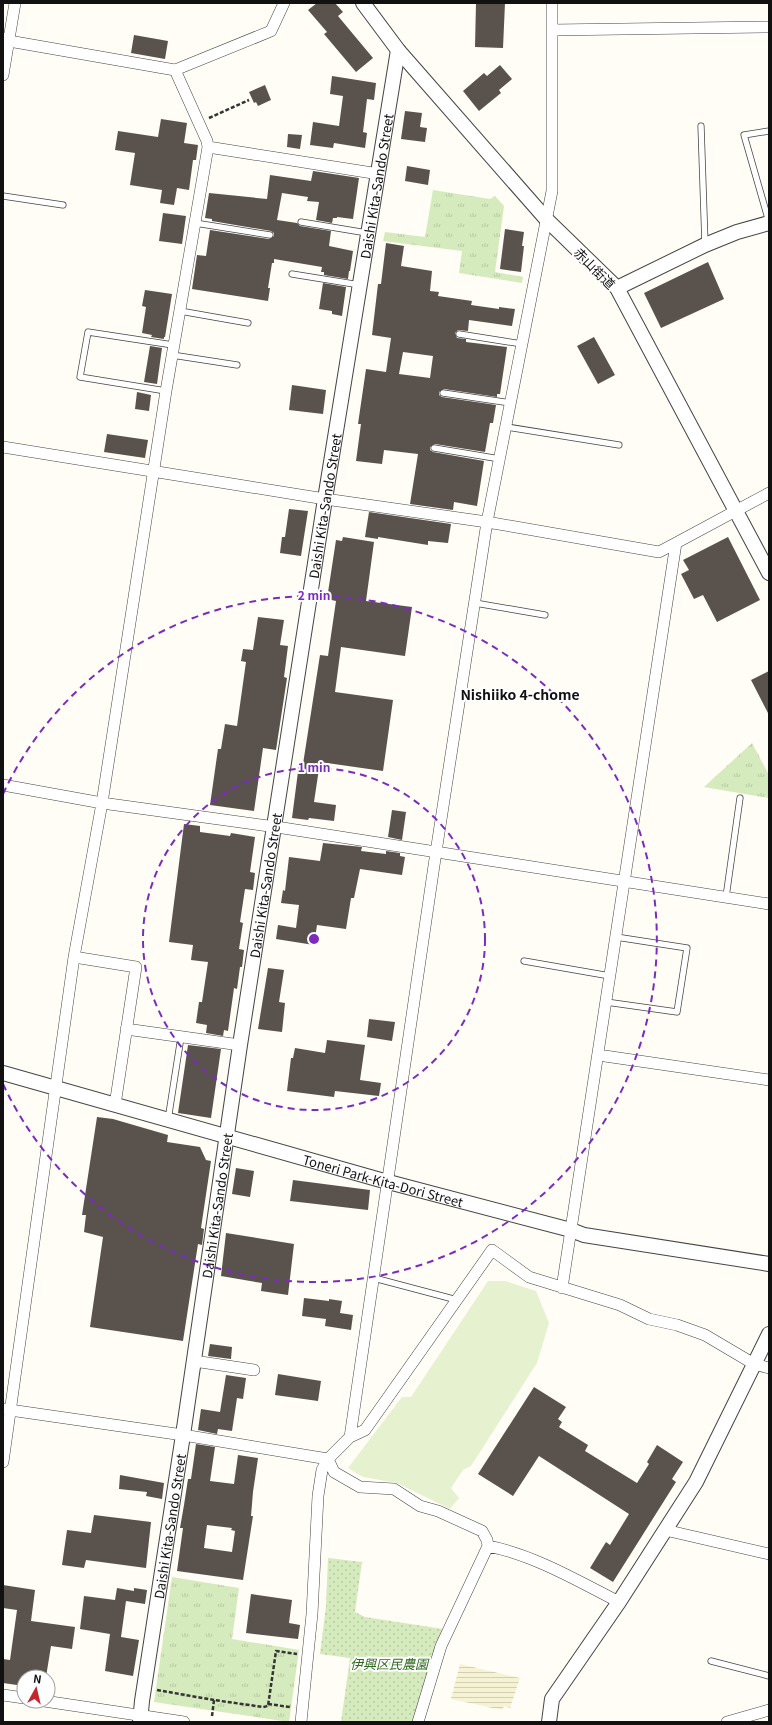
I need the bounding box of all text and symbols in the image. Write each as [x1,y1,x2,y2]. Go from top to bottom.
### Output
street label: Daishi Kita-Sando Street [355,112,397,260]
street label: 赤山街道 [570,243,620,293]
street label: Daishi Kita-Sando Street [303,432,345,580]
text: 2 min [298,586,330,603]
district label: Nishiiko 4-chome [460,684,580,704]
text: 1 min [298,758,330,775]
street label: Daishi Kita-Sando Street [244,811,286,959]
centre of rings [307,932,321,946]
street label: Daishi Kita-Sando Street [197,1132,237,1280]
street label: Toneri Park-Kita-Dori Street [301,1149,466,1211]
street label: Daishi Kita-Sando Street [148,1452,190,1600]
park label: 伊興区民農園 [350,1654,430,1673]
north arrow [16,1669,56,1709]
text: N [32,1670,43,1687]

